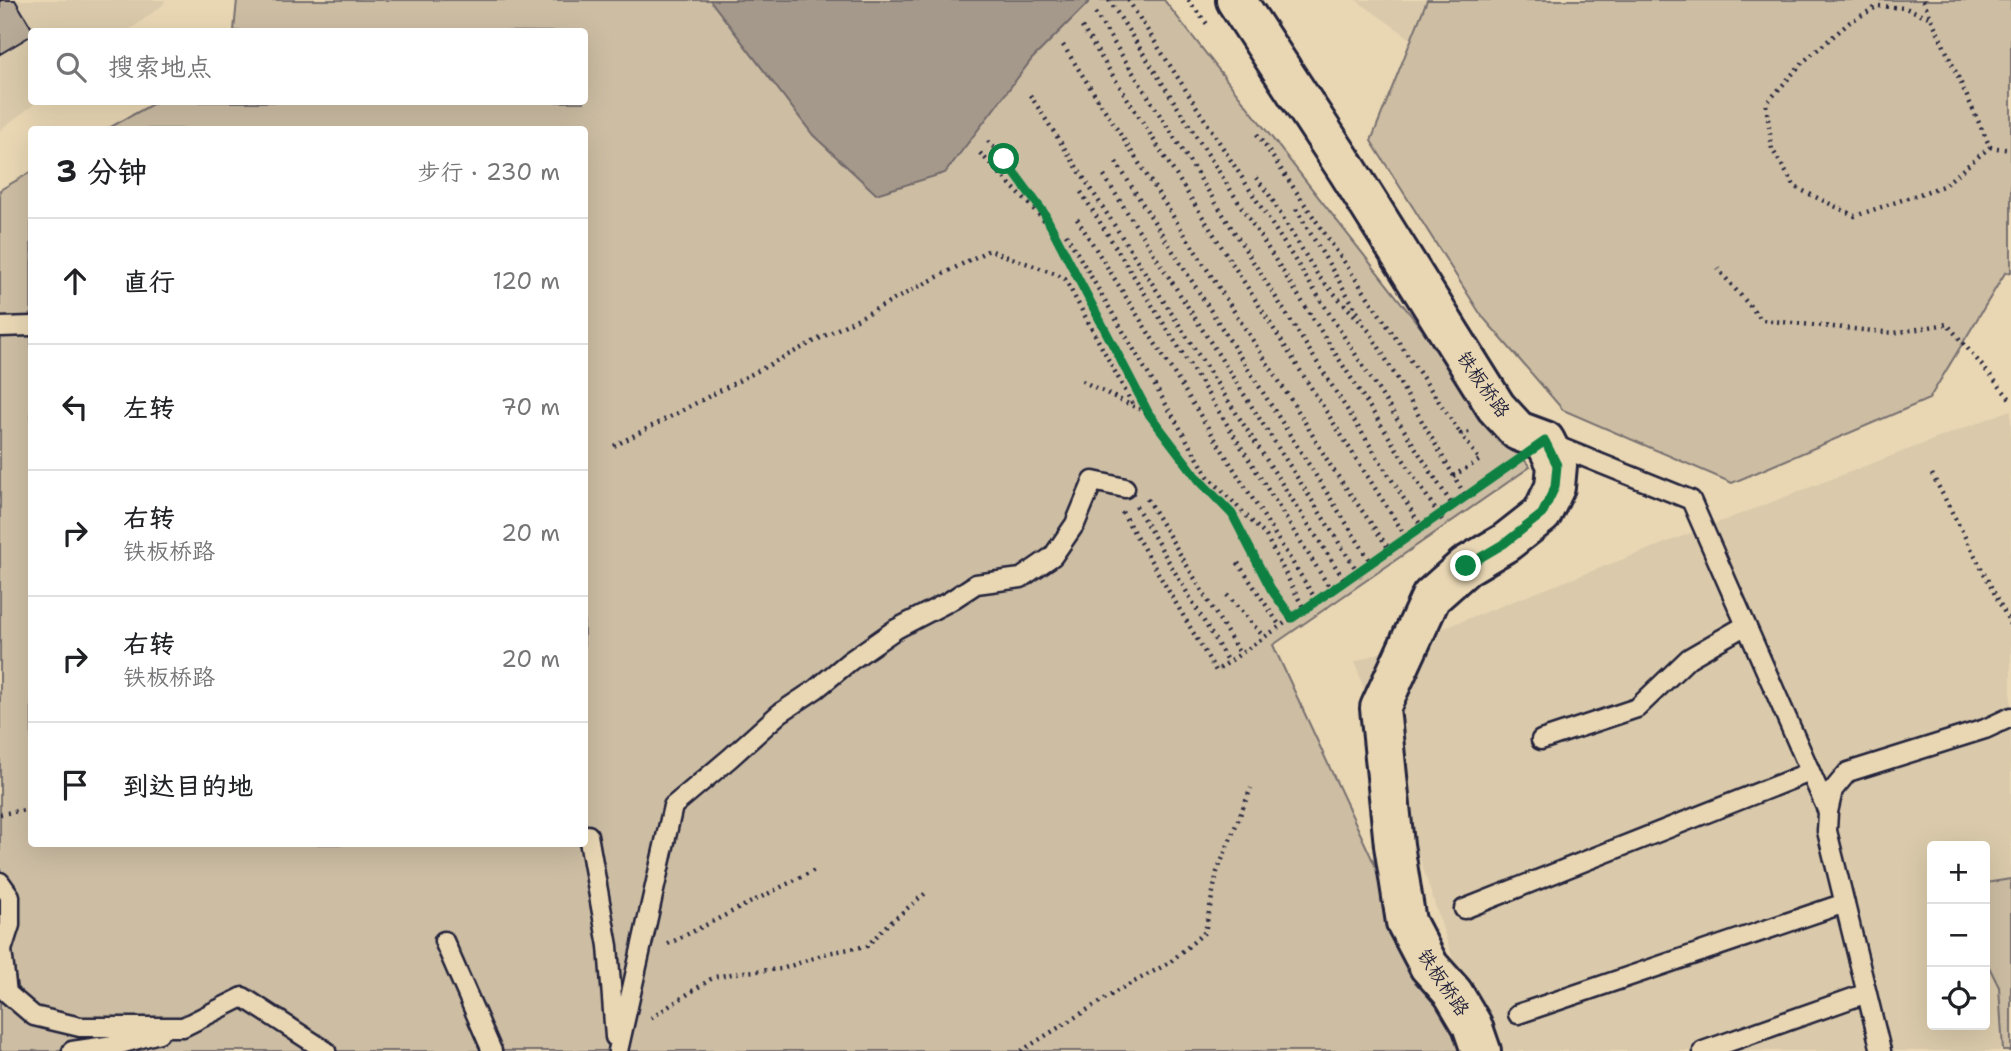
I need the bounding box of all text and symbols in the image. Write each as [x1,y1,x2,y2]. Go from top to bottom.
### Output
search box [28,28,588,105]
icon: search [52,48,90,86]
text: 搜索地点 [108,49,212,84]
route start [988,143,1019,174]
text: 3 分钟 [56,151,147,192]
text: 步行 · 230 m [418,157,560,187]
icon: ahead [56,262,94,300]
text: 直行 [123,264,175,299]
text: 120 m [492,266,560,296]
street label: 铁板桥路 [1452,346,1516,423]
icon: left [56,388,94,426]
text: 左转 [123,390,175,425]
text: 70 m [501,392,560,422]
text: 右转 [123,500,175,535]
icon: right [56,514,94,552]
text: 20 m [501,518,560,548]
text: 铁板桥路 [123,536,215,566]
route end [1450,550,1481,581]
text: 右转 [123,626,175,661]
icon: right [56,640,94,678]
text: 20 m [501,644,560,674]
text: 铁板桥路 [123,662,215,692]
icon: arrive [56,766,94,804]
text: 到达目的地 [123,768,253,803]
map controls [1927,841,1990,1030]
button: + [1927,841,1990,904]
button: − [1927,904,1990,967]
street label: 铁板桥路 [1412,944,1475,1021]
button: locate [1927,967,1990,1030]

